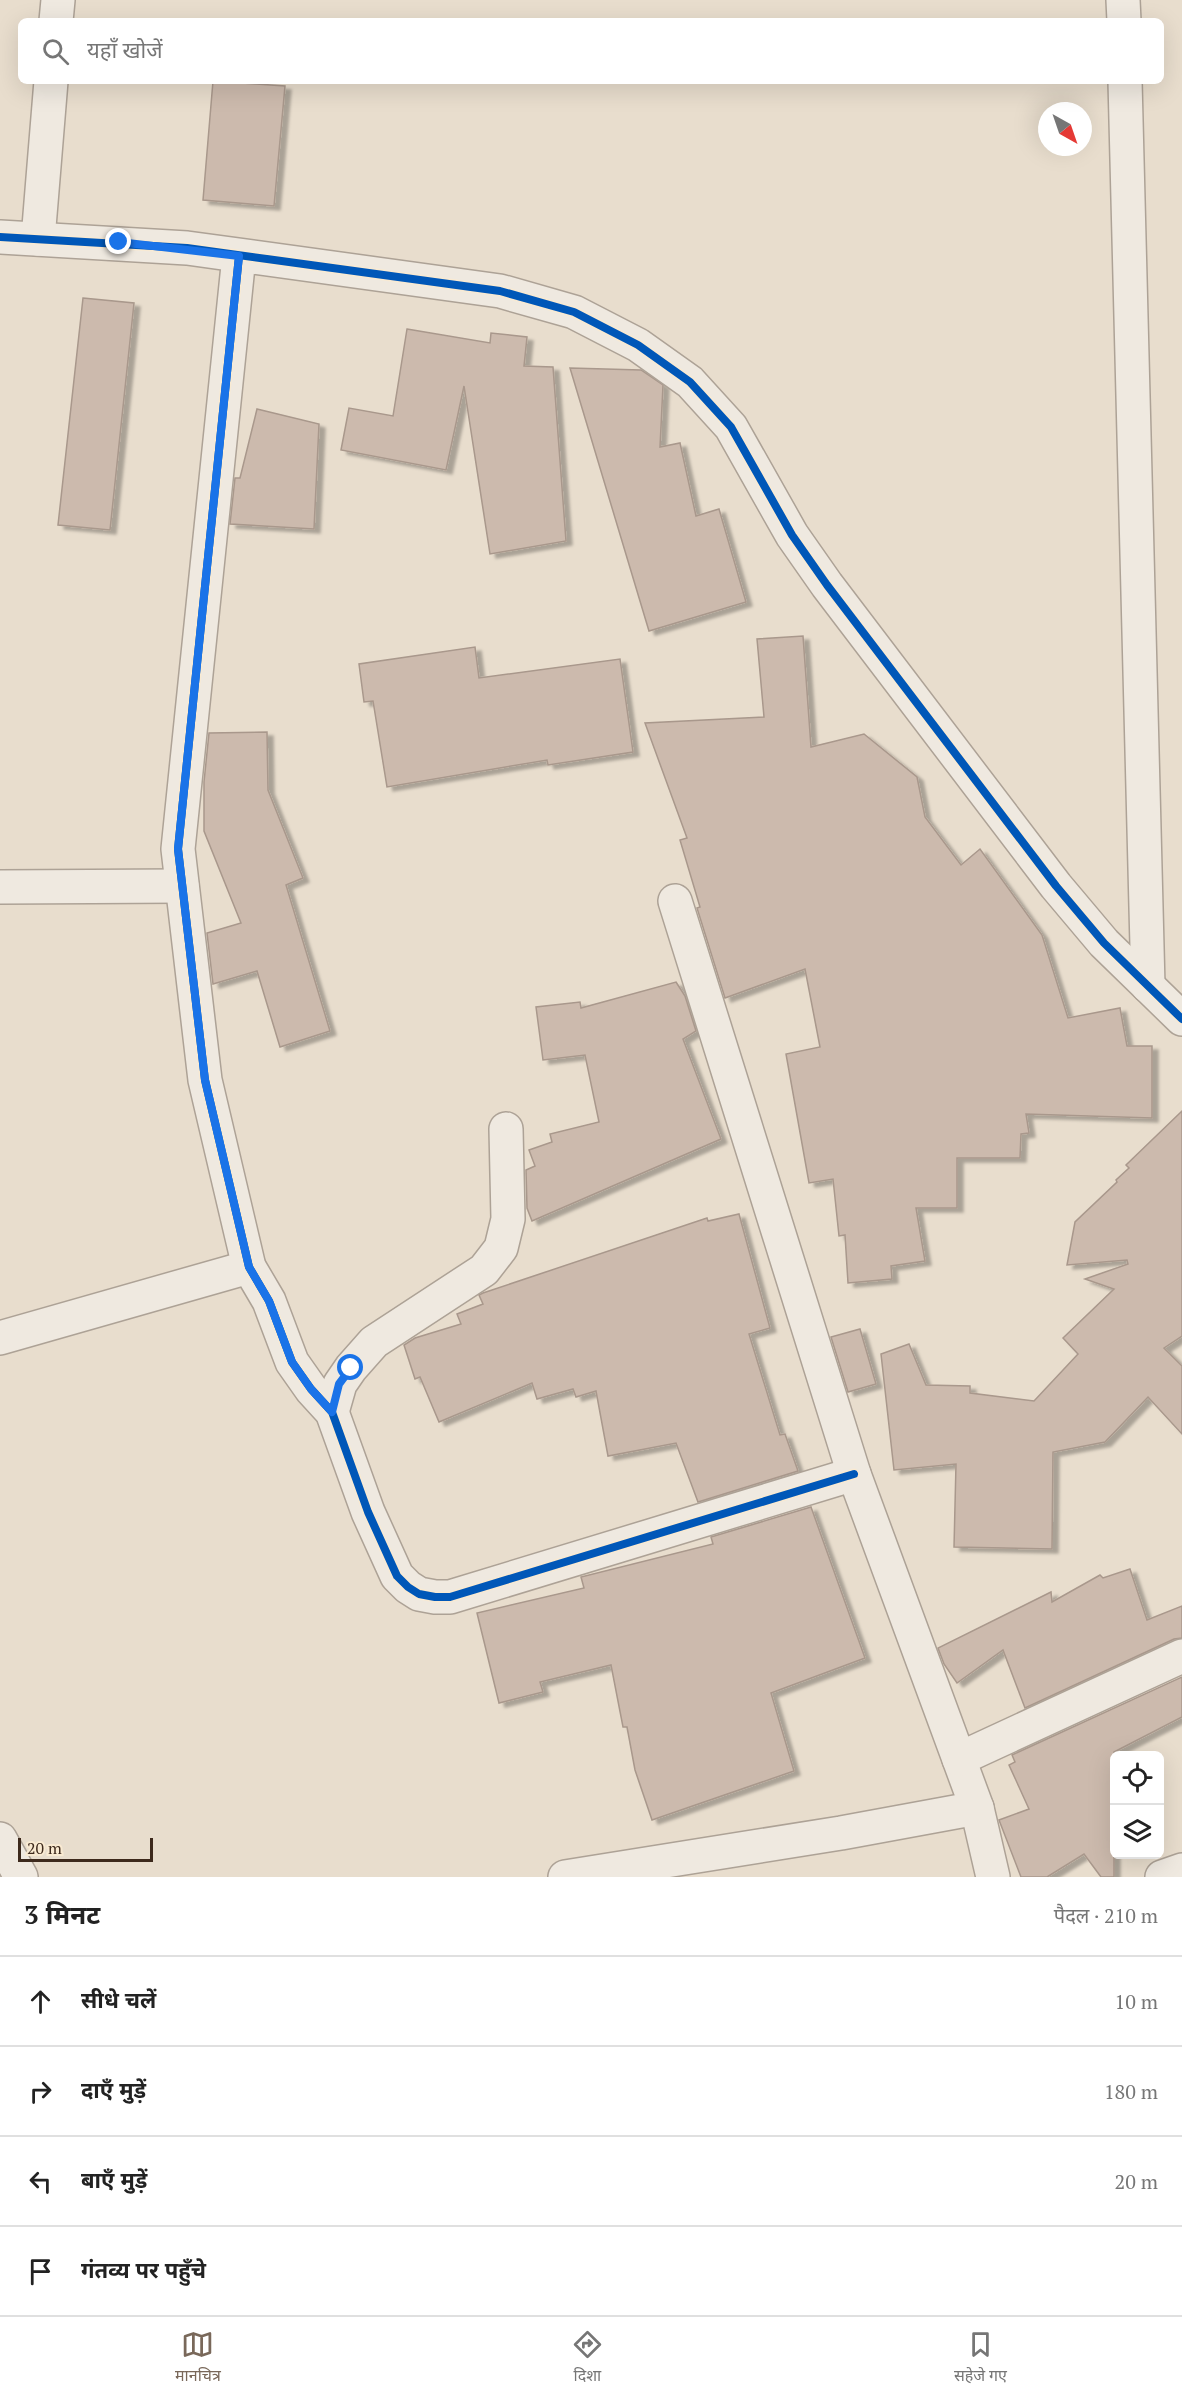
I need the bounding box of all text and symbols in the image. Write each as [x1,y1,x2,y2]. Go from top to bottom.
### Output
search box [18,18,1164,84]
icon: search [39,35,72,68]
text: यहाँ खोजें [87,35,163,64]
north arrow [1038,102,1092,156]
route end [105,228,131,254]
route start [337,1354,363,1380]
map controls [1110,1751,1164,1859]
button: locate [1110,1751,1164,1805]
button: layers [1110,1805,1164,1859]
scale bar [18,1835,153,1862]
text: 20 m [27,1837,62,1859]
text: 3 मिनट [24,1897,100,1931]
text: पैदल · 210 m [1054,1902,1158,1929]
icon: ahead [24,1985,57,2018]
text: सीधे चलें [81,1985,156,2014]
text: 10 m [1115,1988,1158,2015]
icon: right [24,2075,57,2108]
text: दाएँ मुड़ें [81,2075,146,2104]
text: 180 m [1104,2078,1158,2105]
icon: left [24,2165,57,2198]
text: बाएँ मुड़ें [81,2165,147,2194]
text: 20 m [1115,2168,1158,2195]
icon: arrive [24,2255,57,2288]
text: गंतव्य पर पहुँचे [81,2255,206,2284]
tab: मानचित्र [175,2328,221,2388]
tab: दिशा [571,2328,604,2388]
tab: सहेजे गए [954,2328,1007,2388]

